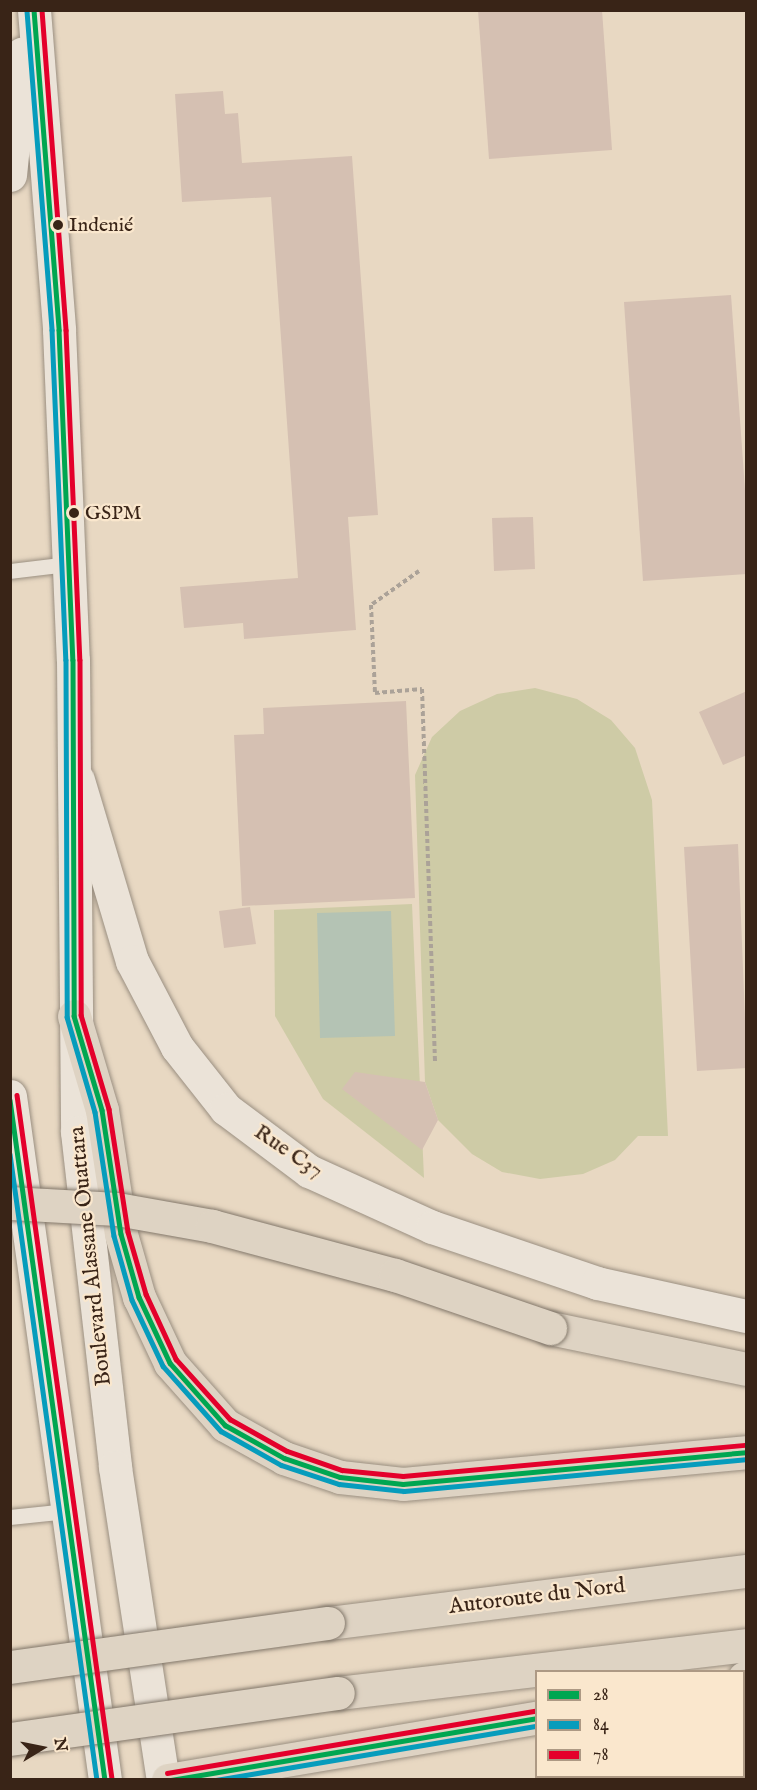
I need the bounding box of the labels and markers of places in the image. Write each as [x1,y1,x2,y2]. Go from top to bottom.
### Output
place label: Indenié [69,213,133,237]
marker: Indenié [52,219,64,231]
place label: GSPM [85,501,142,525]
marker: GSPM [68,507,80,519]

